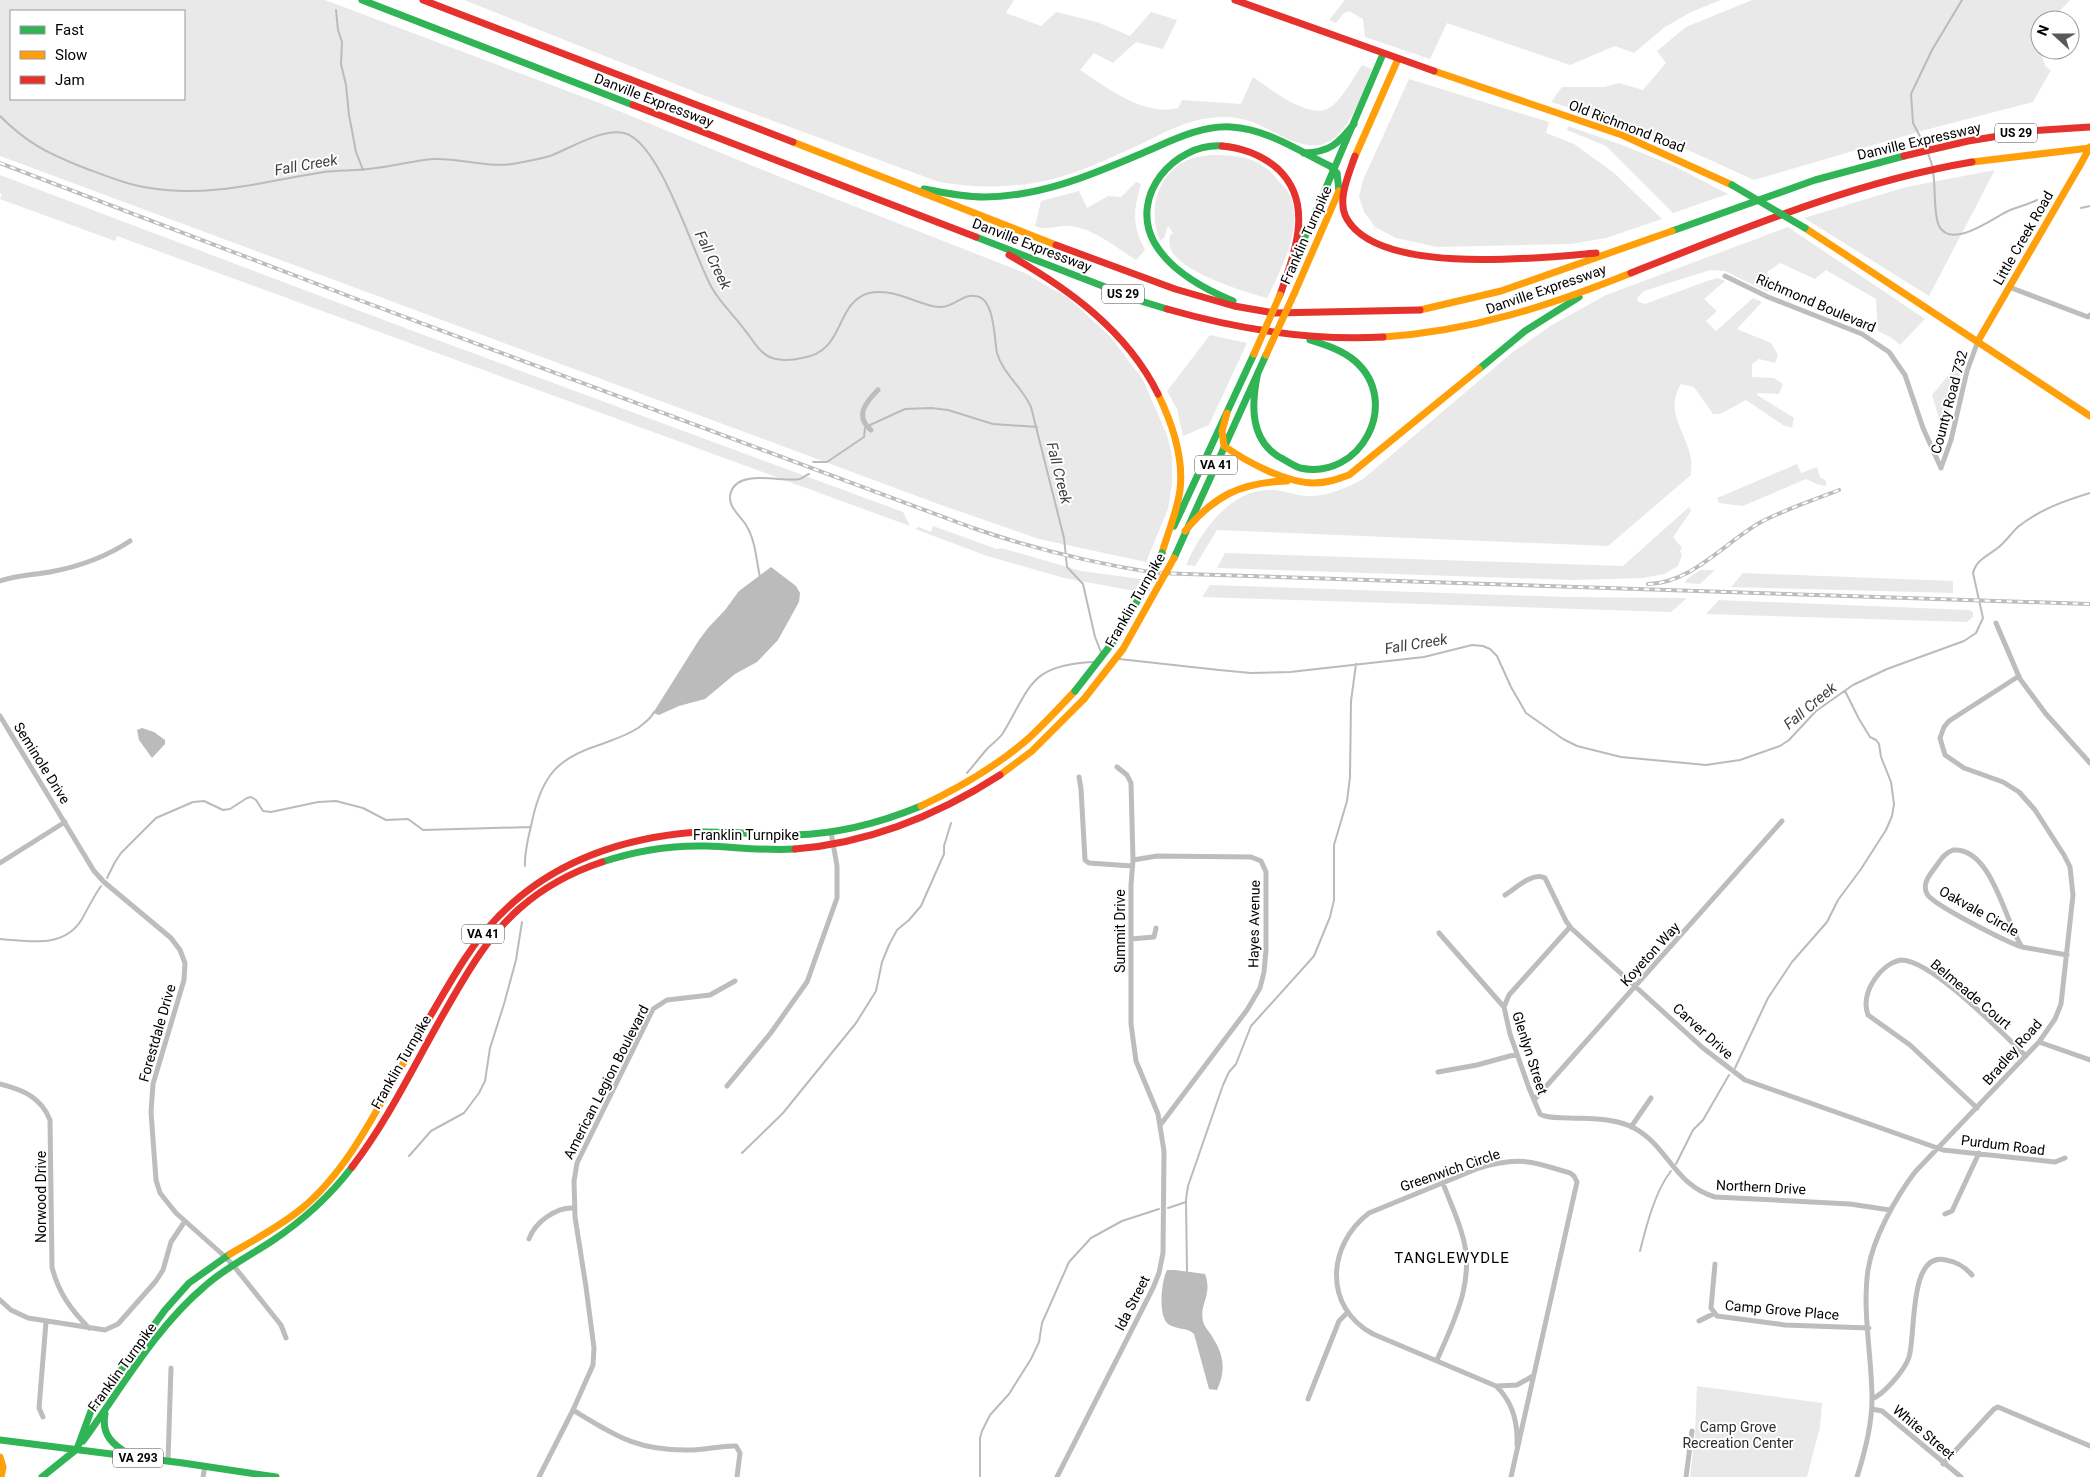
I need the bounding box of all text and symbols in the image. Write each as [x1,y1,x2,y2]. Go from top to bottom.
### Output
legend [10,10,185,100]
north arrow [2030,10,2080,60]
text: Fast [55,21,84,39]
text: N [2034,23,2052,38]
text: Slow [55,46,87,64]
street label: Danville Expressway [592,70,716,130]
text: Jam [55,71,85,89]
street label: Old Richmond Road [1567,96,1687,156]
street label: Danville Expressway [1856,119,1983,163]
road number: US 29 [1995,124,2037,142]
water label: Fall Creek [273,151,339,179]
street label: Franklin Turnpike [1277,183,1335,287]
street label: Little Creek Road [1990,188,2056,288]
street label: Danville Expressway [970,215,1094,275]
water label: Fall Creek [691,228,735,293]
street label: Danville Expressway [1484,261,1609,317]
street label: Richmond Boulevard [1754,271,1878,335]
road number: US 29 [1102,284,1144,304]
street label: County Road 732 [1928,348,1971,455]
water label: Fall Creek [1043,440,1076,507]
road number: VA 41 [1195,456,1237,474]
street label: Franklin Turnpike [1102,550,1168,650]
water label: Fall Creek [1383,630,1449,658]
water label: Fall Creek [1780,678,1841,733]
street label: Seminole Drive [11,719,73,807]
street label: Franklin Turnpike [693,827,799,843]
street label: Hayes Avenue [1245,880,1263,968]
street label: Oakvale Circle [1937,883,2021,939]
street label: Summit Drive [1112,889,1128,973]
street label: Koyeton Way [1617,918,1683,989]
road number: VA 41 [462,924,504,944]
street label: Belmeade Court [1928,956,2015,1033]
street label: Forestdale Drive [135,982,179,1084]
street label: Carver Drive [1670,1000,1736,1062]
street label: American Legion Boulevard [560,1002,652,1162]
street label: Glenlyn Street [1509,1010,1551,1097]
street label: Franklin Turnpike [368,1012,434,1112]
street label: Bradley Road [1979,1016,2045,1088]
street label: Purdum Road [1960,1132,2046,1158]
street label: Greenwich Circle [1398,1145,1502,1195]
street label: Norwood Drive [33,1151,49,1243]
street label: Northern Drive [1716,1177,1806,1197]
district label: TANGLEWYDLE [1394,1249,1510,1267]
street label: Ida Street [1111,1272,1153,1333]
street label: Camp Grove Place [1724,1297,1840,1323]
street label: Franklin Turnpike [84,1320,160,1414]
street label: White Street [1890,1401,1959,1463]
park label: Camp Grove Recreation Center [1682,1419,1794,1451]
road number: VA 293 [113,1449,163,1468]

